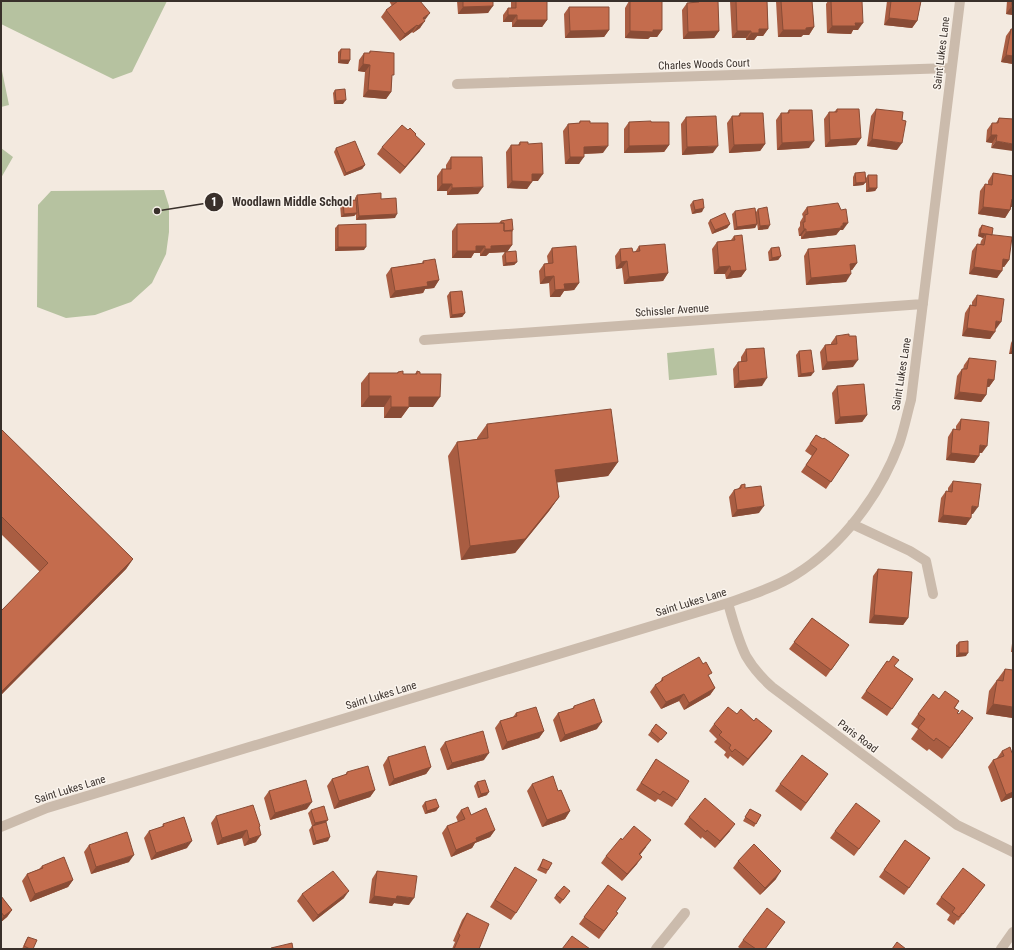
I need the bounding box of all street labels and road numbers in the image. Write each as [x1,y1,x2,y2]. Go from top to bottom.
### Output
street label: Saint Lukes Lane [931,16,952,90]
street label: Charles Woods Court [658,56,750,73]
street label: Schissler Avenue [635,301,709,320]
street label: Saint Lukes Lane [889,337,914,411]
street label: Saint Lukes Lane [654,586,728,619]
street label: Saint Lukes Lane [344,679,418,712]
street label: Paris Road [835,717,880,756]
street label: Saint Lukes Lane [33,773,107,806]

